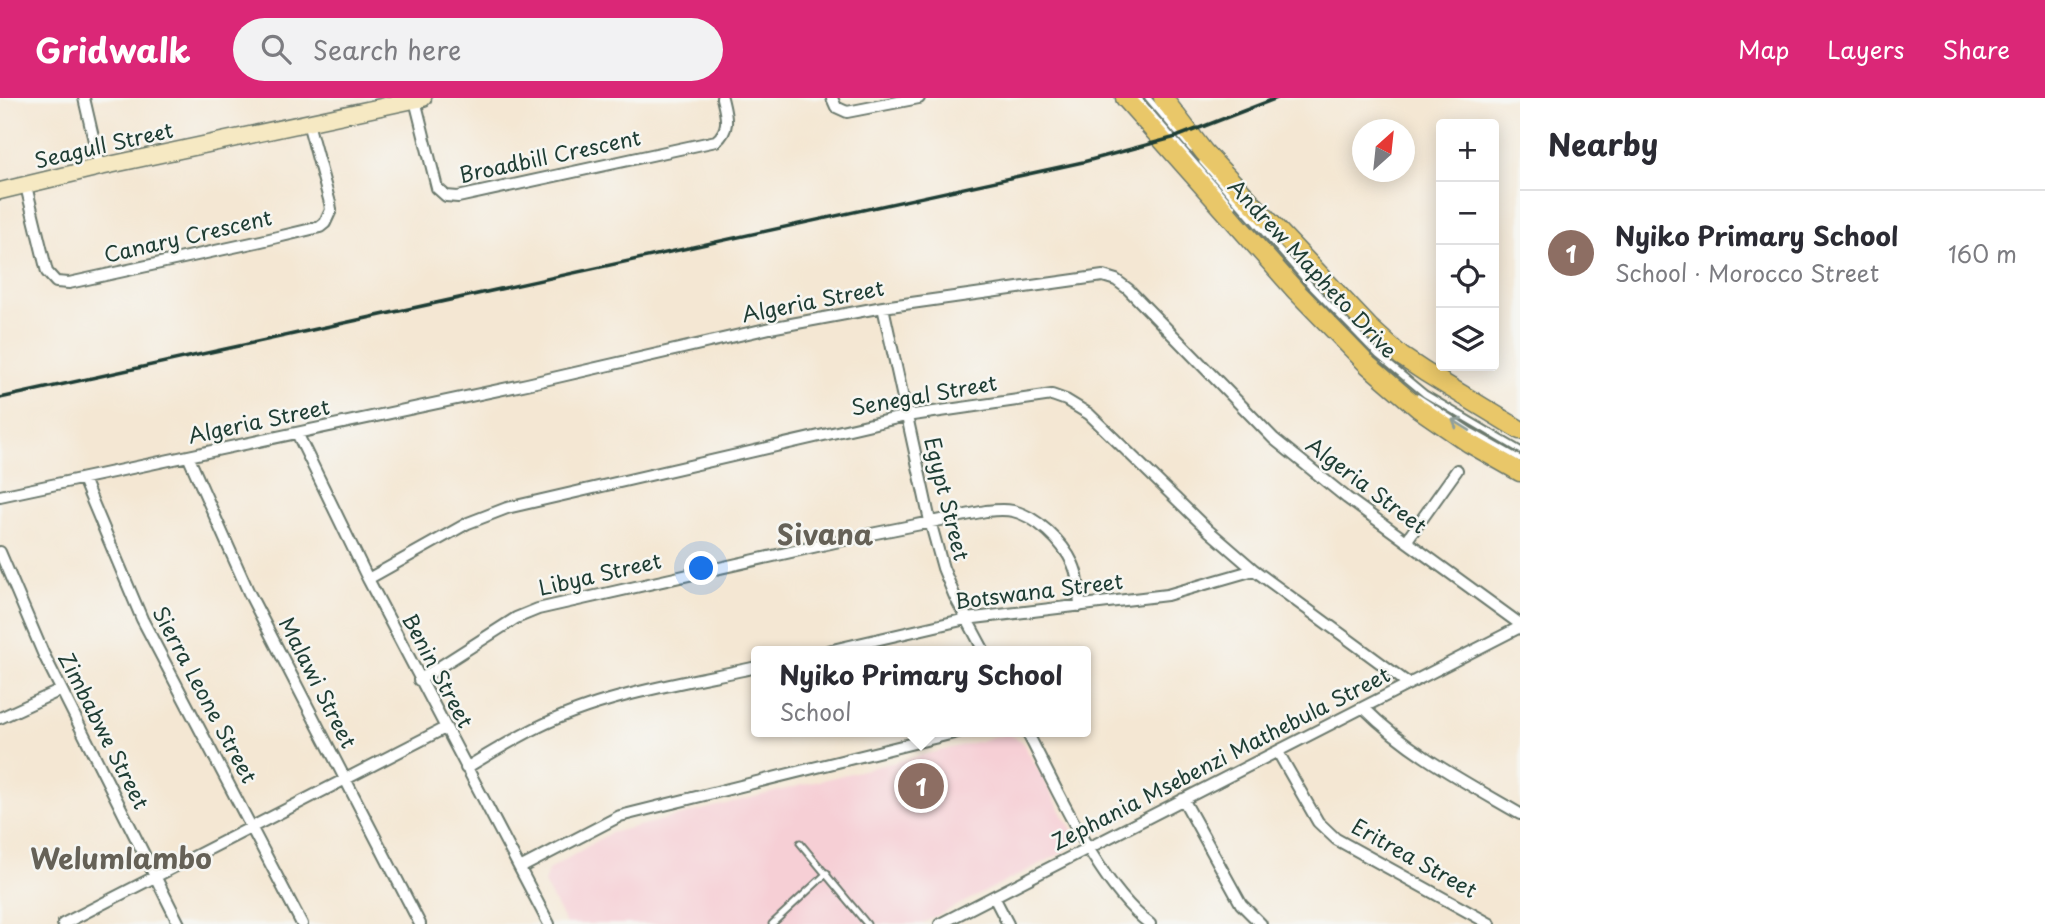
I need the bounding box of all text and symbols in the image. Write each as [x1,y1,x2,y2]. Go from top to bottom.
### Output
search box [233,18,723,81]
text: Gridwalk [35,24,191,74]
icon: search [257,30,295,68]
text: Search here [313,30,461,69]
text: Map [1738,31,1789,67]
text: Layers [1827,31,1904,67]
text: Share [1942,31,2010,67]
street label: Seagull Street [31,113,176,176]
north arrow [1352,119,1415,182]
map controls [1436,119,1499,371]
button: + [1436,119,1499,182]
street label: Broadbill Crescent [456,120,643,190]
text: Nearby [1548,121,1658,166]
street label: Andrew Mapheto Drive [1221,171,1405,365]
button: − [1436,182,1499,245]
street label: Canary Crescent [100,200,275,270]
text: Nyiko Primary School [1615,216,1898,255]
text: 1 [1566,236,1577,271]
text: 160 m [1948,236,2017,271]
button: locate [1436,245,1499,308]
text: School · Morocco Street [1615,255,1879,290]
street label: Algeria Street [739,271,886,329]
button: layers [1436,308,1499,371]
street label: Senegal Street [848,365,999,423]
street label: Algeria Street [185,389,332,451]
one-way arrow [1451,417,1471,431]
street label: Algeria Street [1300,428,1434,541]
street label: Egypt Street [917,433,979,564]
district label: Sivana [777,512,874,555]
street label: Libya Street [535,543,664,603]
your location [684,551,718,585]
street label: Botswana Street [953,564,1125,616]
street label: Sierra Leone Street [146,600,266,788]
street label: Benin Street [395,607,482,733]
street label: Malawi Street [272,611,366,753]
street label: Zimbabwe Street [51,646,158,814]
popup [751,646,1091,737]
text: Nyiko Primary School [779,655,1063,694]
street label: Zephania Msebenzi Mathebula Street [1045,658,1395,857]
text: School [779,694,852,729]
pin: 1 [898,760,944,812]
street label: Eritrea Street [1346,809,1484,905]
district label: Welumlambo [30,836,212,879]

